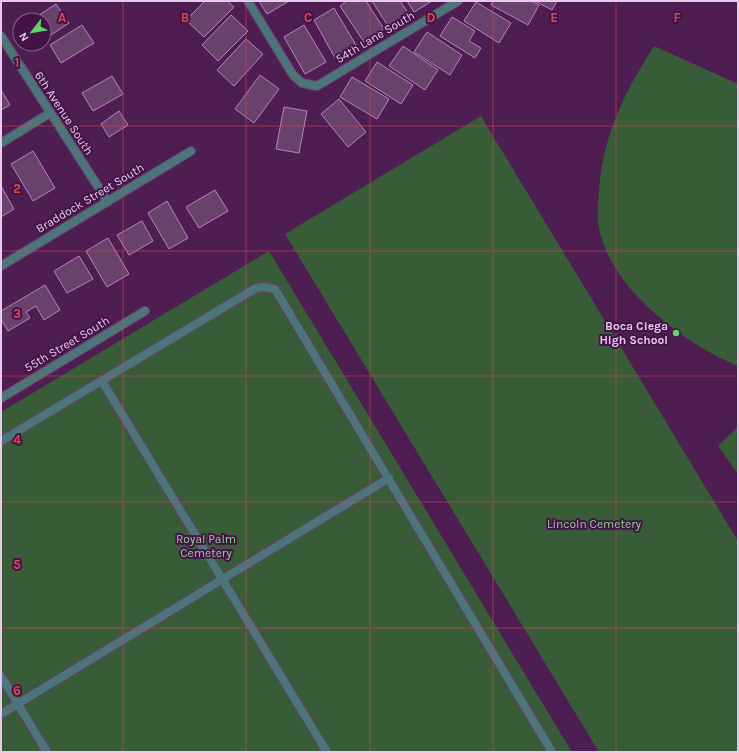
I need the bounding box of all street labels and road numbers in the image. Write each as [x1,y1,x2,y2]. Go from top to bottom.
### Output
street label: 54th Lane South [333,8,417,66]
street label: 6th Avenue South [32,69,96,157]
street label: Braddock Street South [33,160,147,236]
street label: 55th Street South [22,313,112,375]

